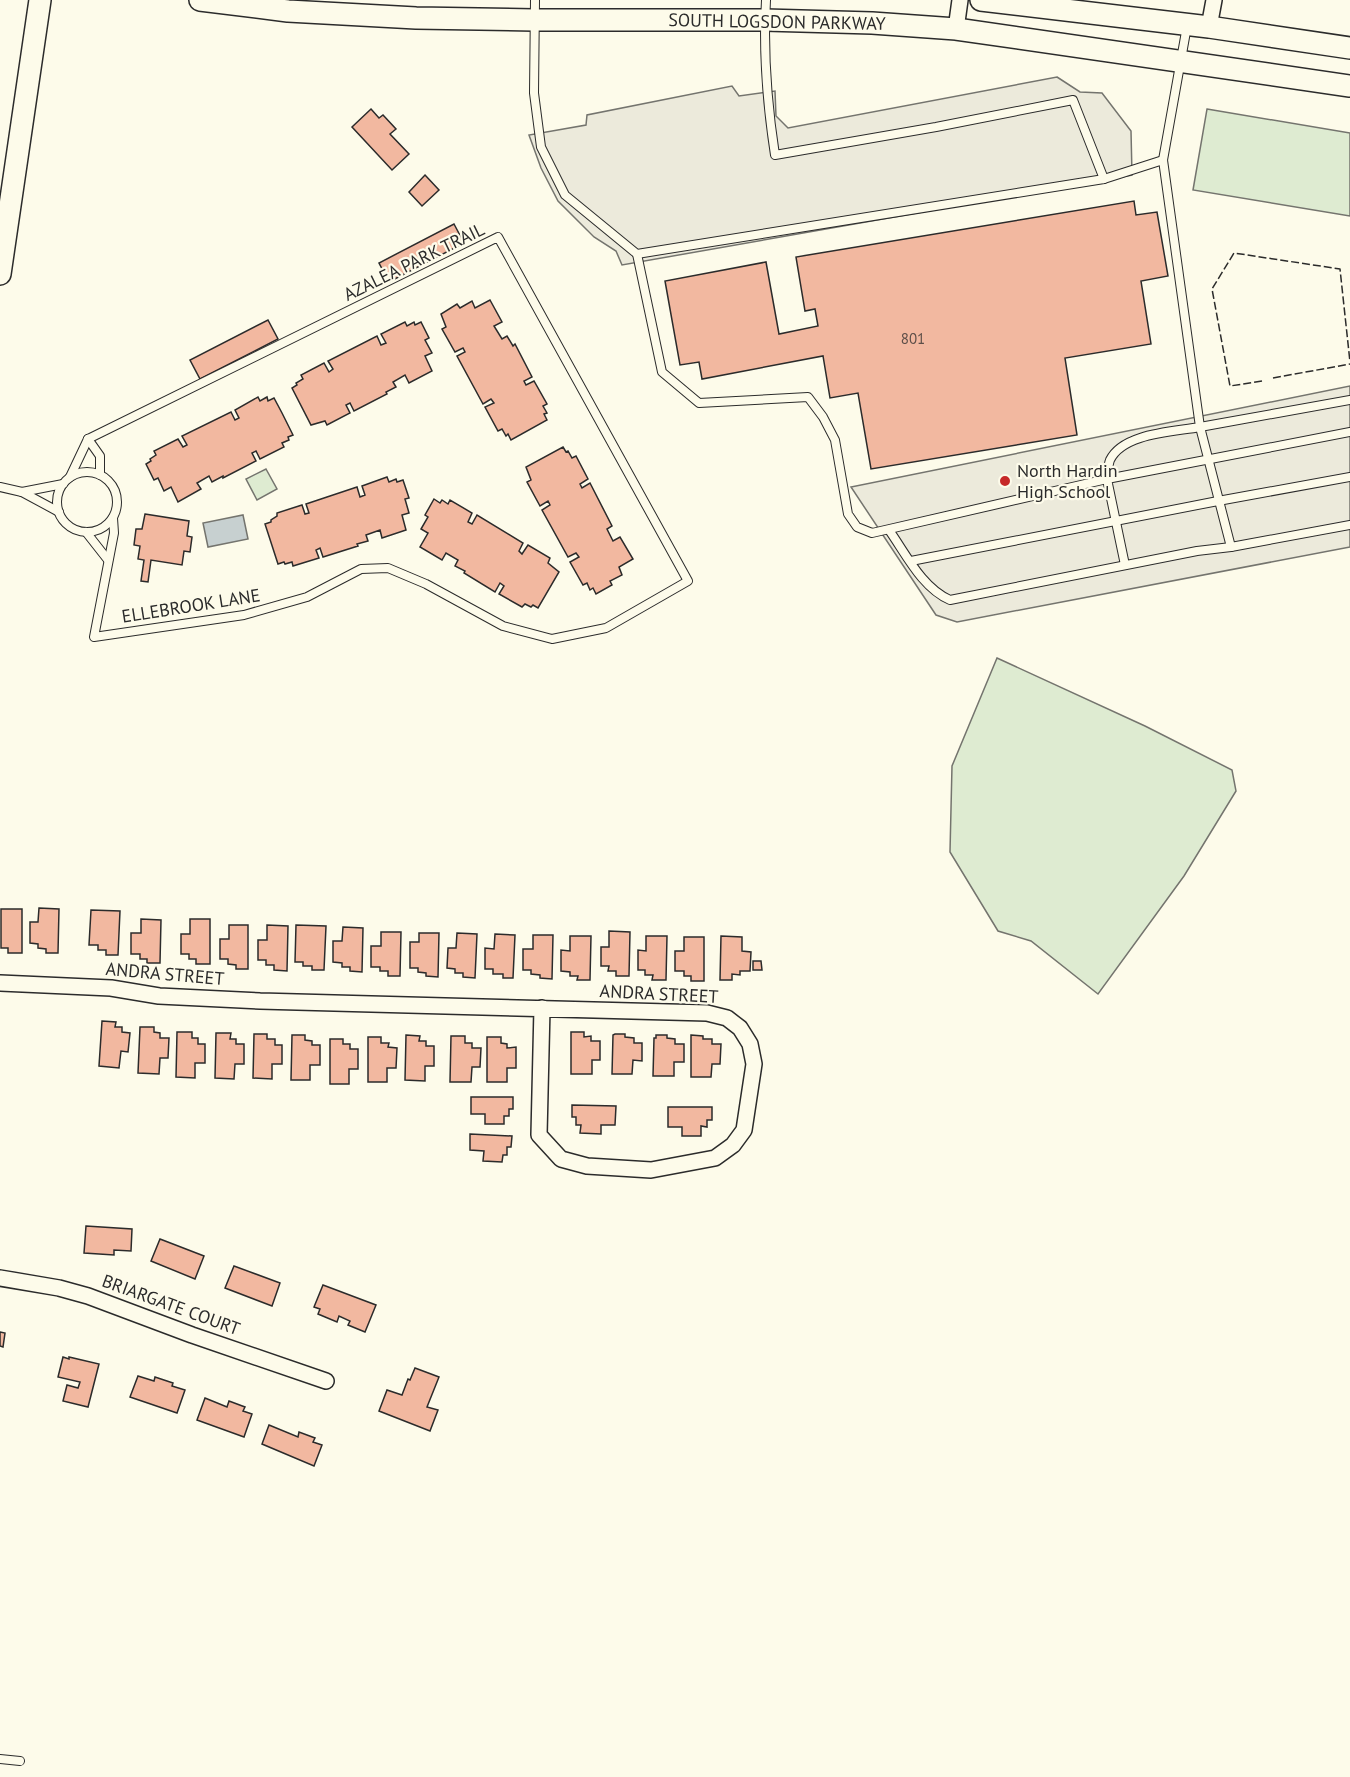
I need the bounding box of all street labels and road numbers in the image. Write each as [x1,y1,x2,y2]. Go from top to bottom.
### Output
street label: SOUTH LOGSDON PARKWAY [668,8,886,35]
street label: AZALEA PARK TRAIL [340,217,488,306]
street label: ELLEBROOK LANE [120,583,262,628]
street label: ANDRA STREET [105,957,225,990]
street label: ANDRA STREET [599,979,719,1008]
street label: BRIARGATE COURT [99,1269,243,1340]

